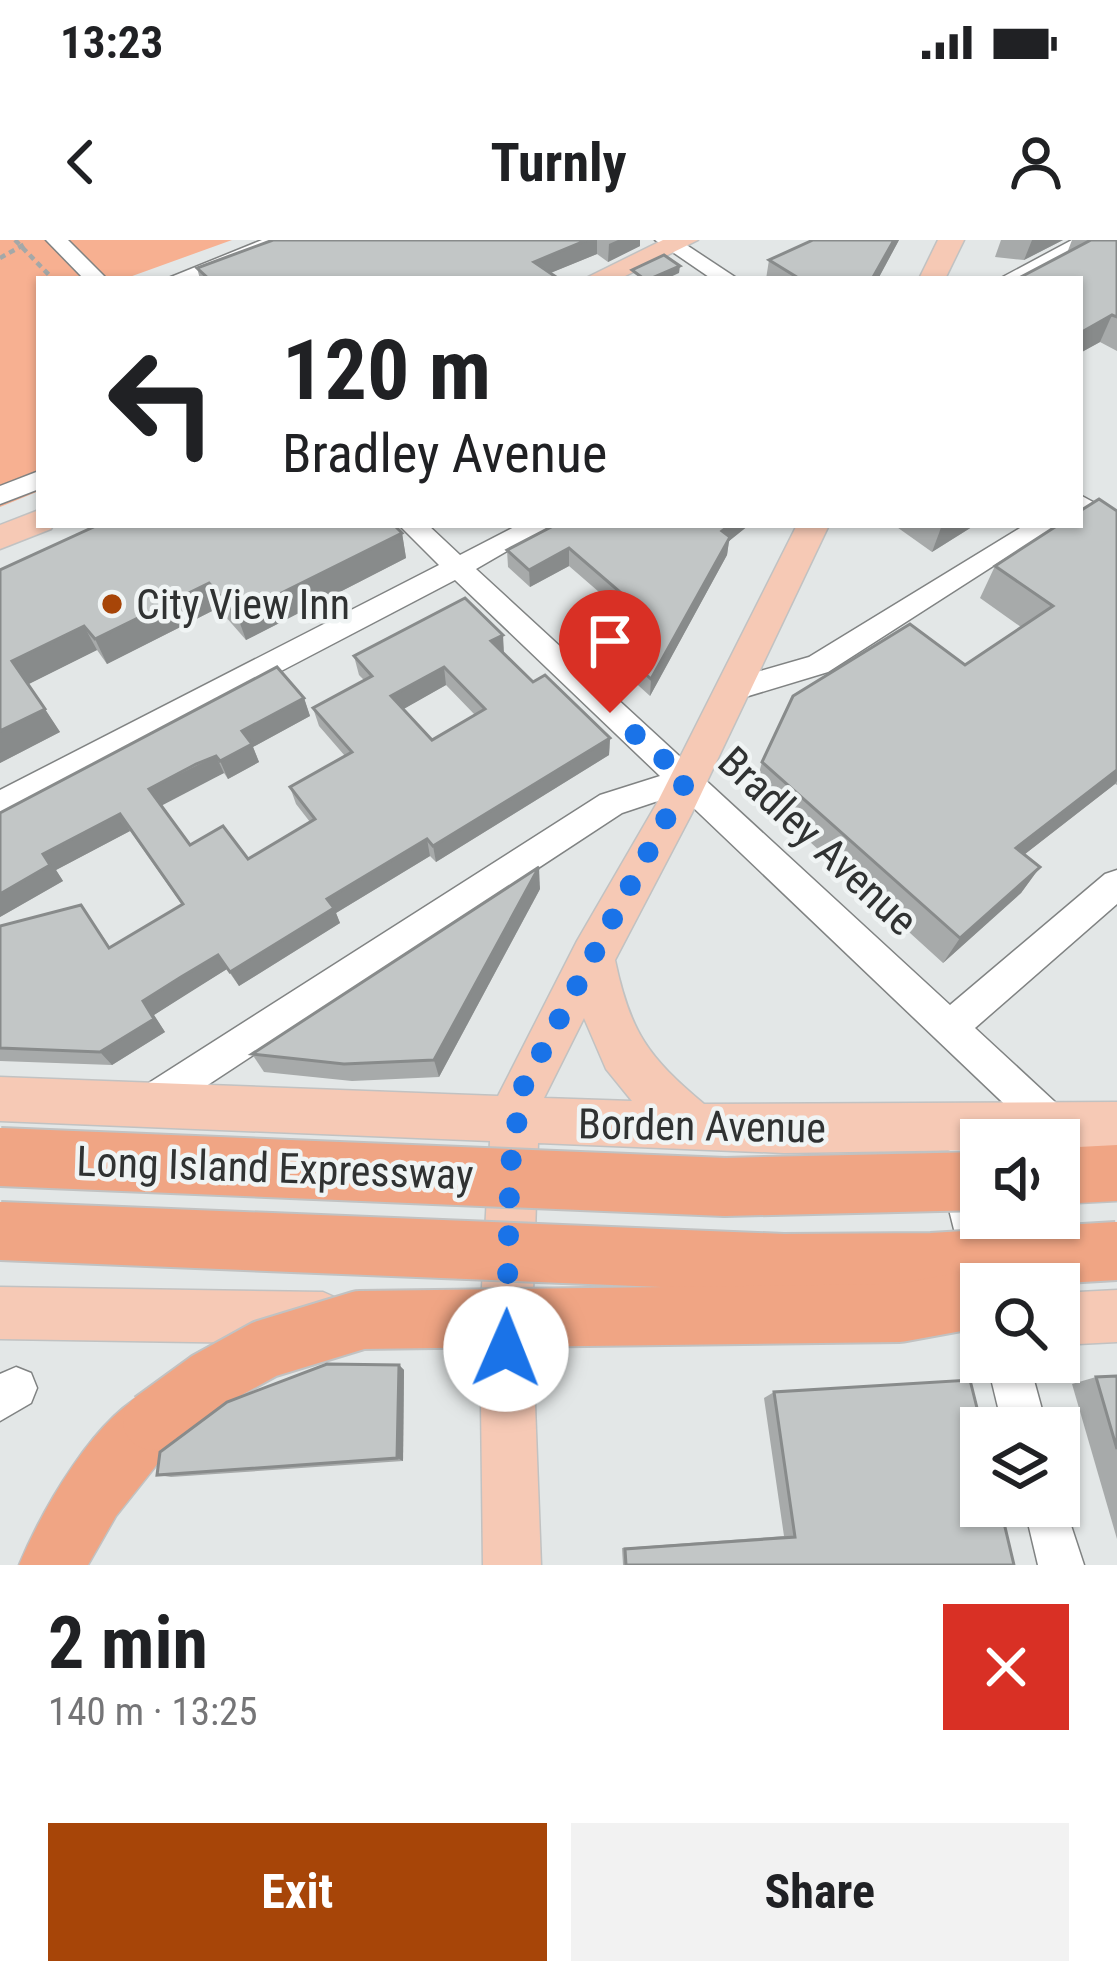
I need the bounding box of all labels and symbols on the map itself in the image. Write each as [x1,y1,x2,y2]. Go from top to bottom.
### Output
place label: City View Inn [136,580,350,629]
pin [559,590,661,713]
marker: City View Inn [99,591,125,617]
street label: Bradley Avenue [709,737,927,945]
street label: Borden Avenue [578,1099,826,1153]
street label: Long Island Expressway [76,1137,474,1199]
position arrow [443,1286,569,1412]

